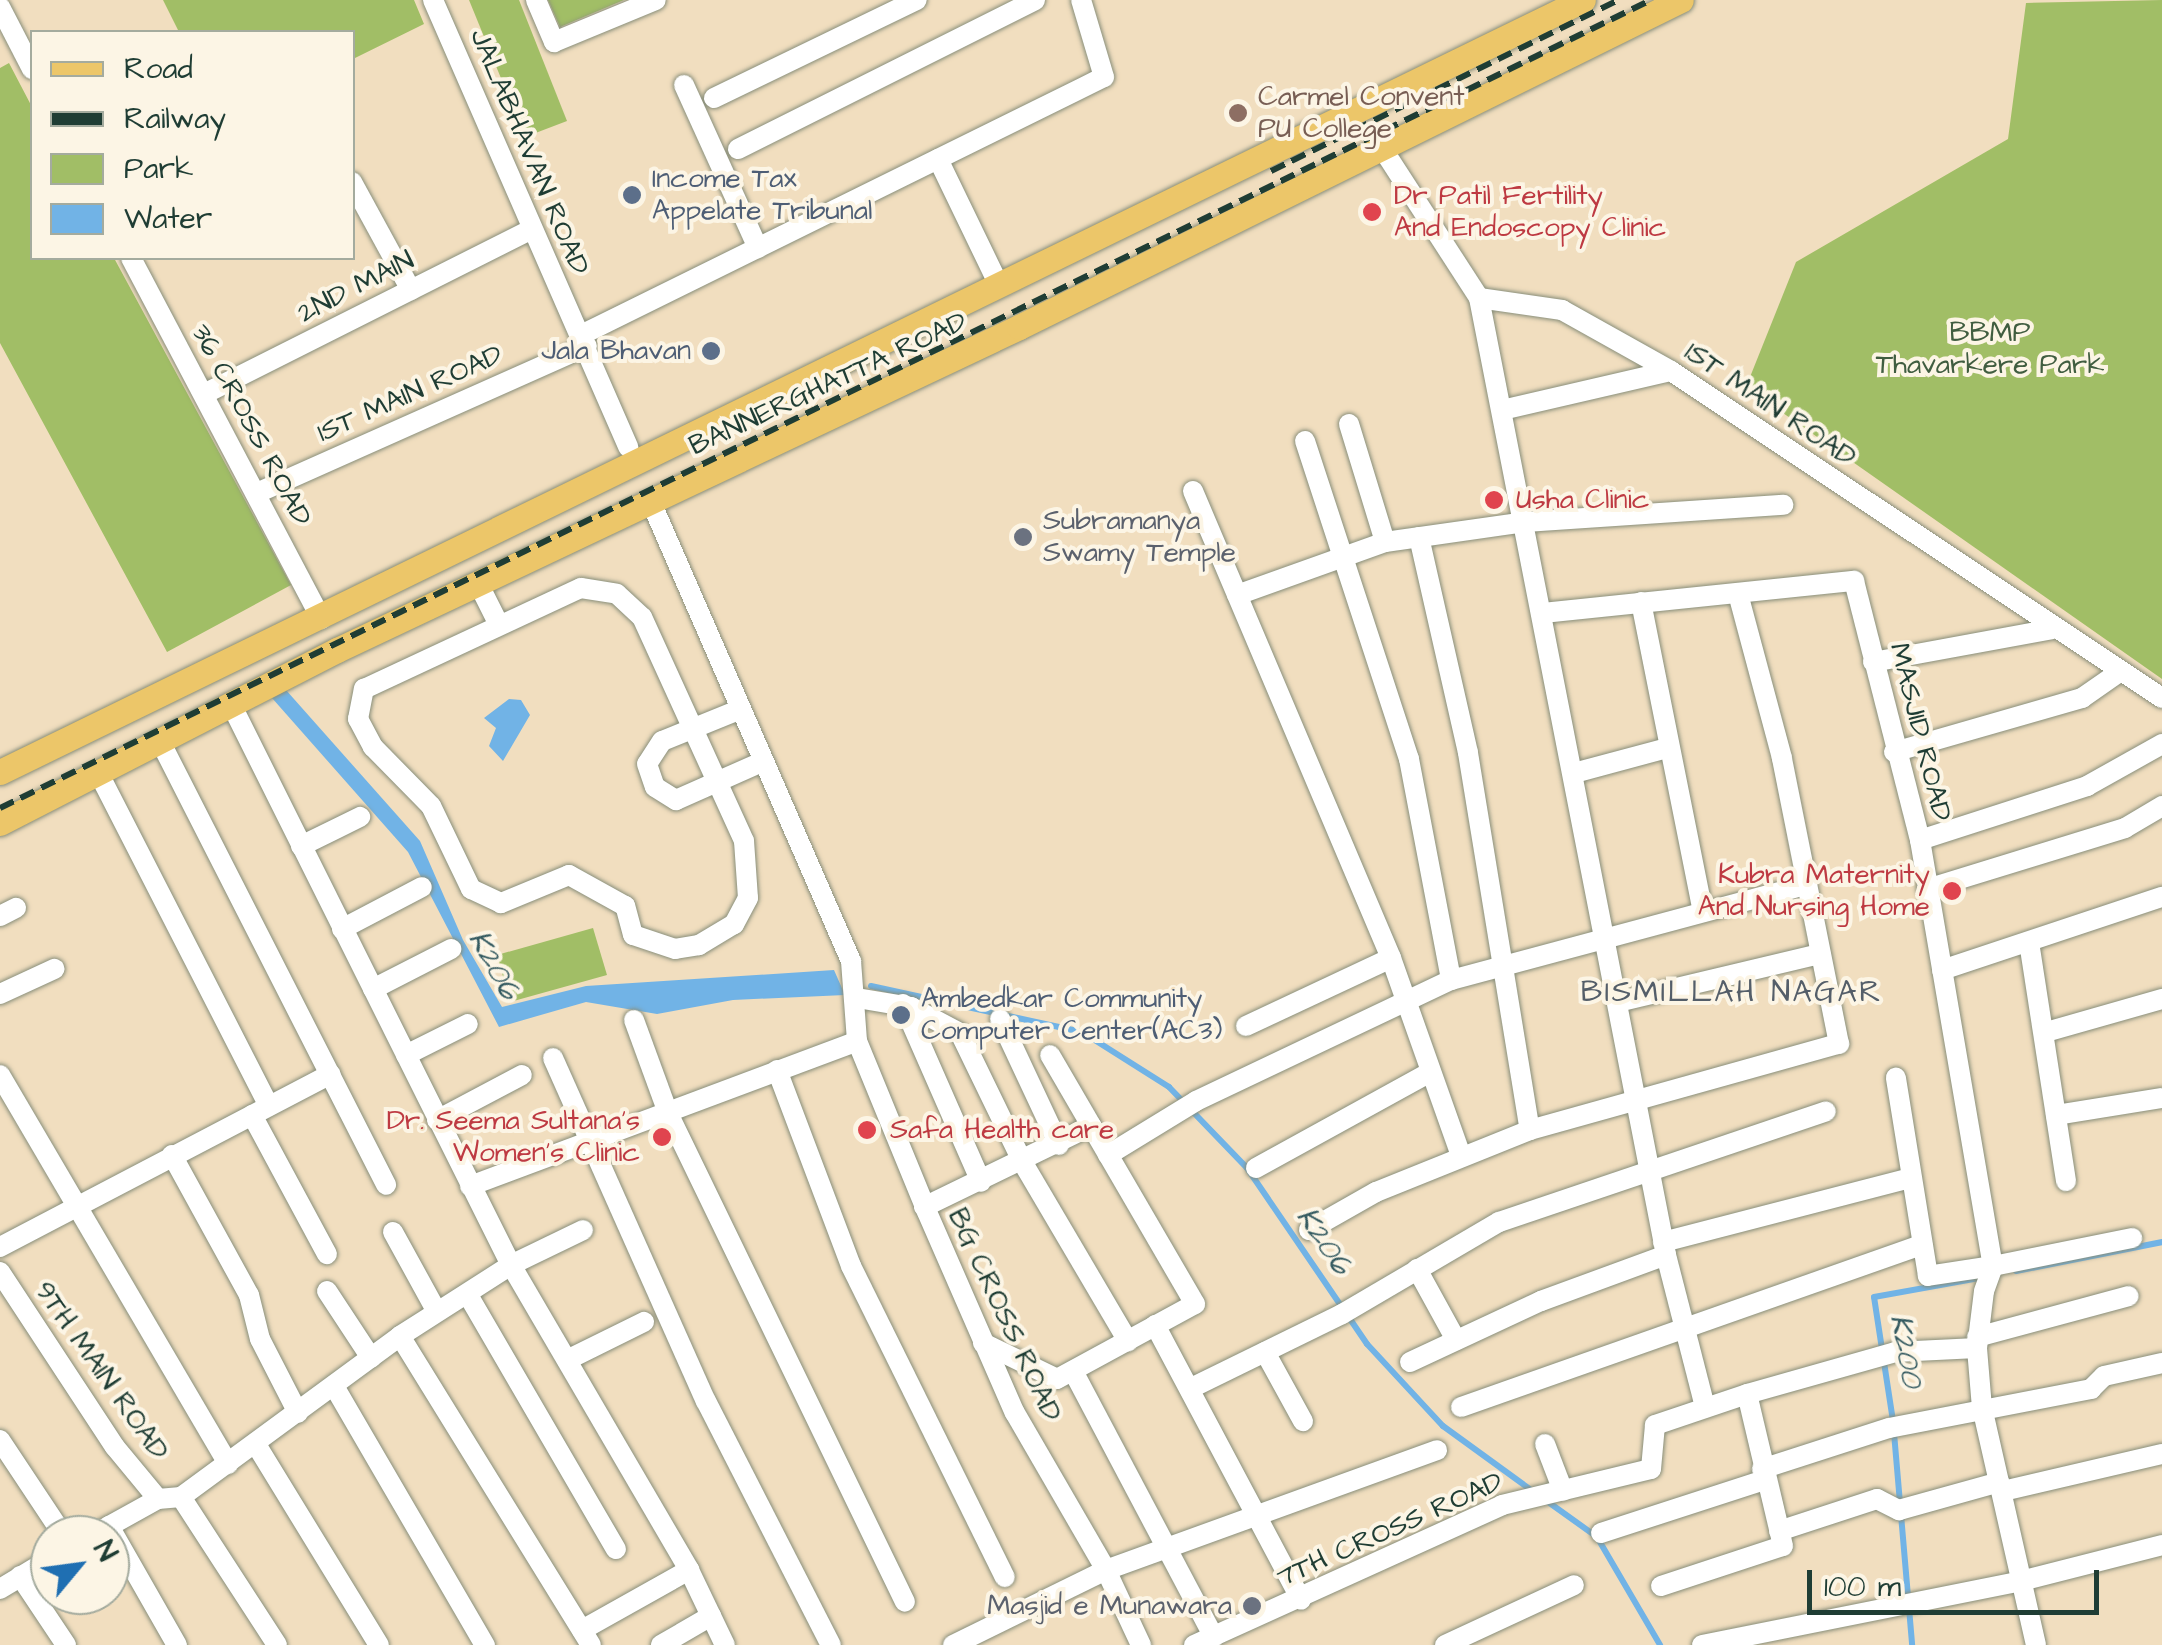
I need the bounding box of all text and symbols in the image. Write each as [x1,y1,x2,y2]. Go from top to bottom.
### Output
street label: JALABHAVAN ROAD [462,24,596,280]
legend [30,30,355,260]
text: Road [124,48,193,90]
place label: Carmel Convent PU College [1258,80,1465,146]
text: Railway [124,98,226,140]
marker: Carmel Convent PU College [1227,102,1249,124]
text: Park [124,148,193,190]
place label: Income Tax Appelate Tribunal [652,162,872,228]
place label: Dr Patil Fertility And Endoscopy Clinic [1394,179,1666,245]
marker: Income Tax Appelate Tribunal [621,184,643,206]
text: Water [124,198,212,240]
marker: Dr Patil Fertility And Endoscopy Clinic [1359,199,1385,225]
street label: 2ND MAIN [292,243,420,331]
street label: BANNERGHATTA ROAD [684,305,972,463]
park label: BBMP Thavarkere Park [1876,316,2104,382]
street label: 36 CROSS ROAD [184,318,318,532]
place label: Jala Bhavan [541,334,691,368]
street label: 1ST MAIN ROAD [1678,335,1862,475]
street label: 1ST MAIN ROAD [312,338,508,450]
marker: Jala Bhavan [700,340,722,362]
place label: Usha Clinic [1516,483,1650,517]
marker: Usha Clinic [1481,487,1507,513]
place label: Subramanya Swamy Temple [1043,504,1236,570]
marker: Subramanya Swamy Temple [1012,526,1034,548]
street label: MASJID ROAD [1882,639,1958,825]
place label: Kubra Maternity And Nursing Home [1698,858,1930,924]
marker: Kubra Maternity And Nursing Home [1939,878,1965,904]
water label: K206 [461,924,527,1006]
district label: BISMILLAH NAGAR [1581,974,1883,1010]
place label: Ambedkar Community Computer Center(AC3) [921,982,1222,1048]
marker: Ambedkar Community Computer Center(AC3) [890,1004,912,1026]
place label: Dr. Seema Sultana's Women's Clinic [387,1104,640,1170]
place label: Safa Health care [890,1113,1114,1147]
marker: Safa Health care [854,1117,880,1143]
marker: Dr. Seema Sultana's Women's Clinic [649,1124,675,1150]
water label: K206 [1289,1201,1359,1281]
street label: BG CROSS ROAD [940,1203,1068,1427]
street label: 9TH MAIN ROAD [27,1275,175,1467]
water label: K200 [1882,1312,1930,1390]
street label: 7TH CROSS ROAD [1272,1465,1508,1595]
north arrow [30,1515,130,1615]
text: N [84,1534,126,1568]
scale bar [1812,1550,2104,1612]
text: 100 m [1824,1566,1901,1608]
place label: Masjid e Munawara [987,1589,1232,1623]
marker: Masjid e Munawara [1241,1595,1263,1617]

